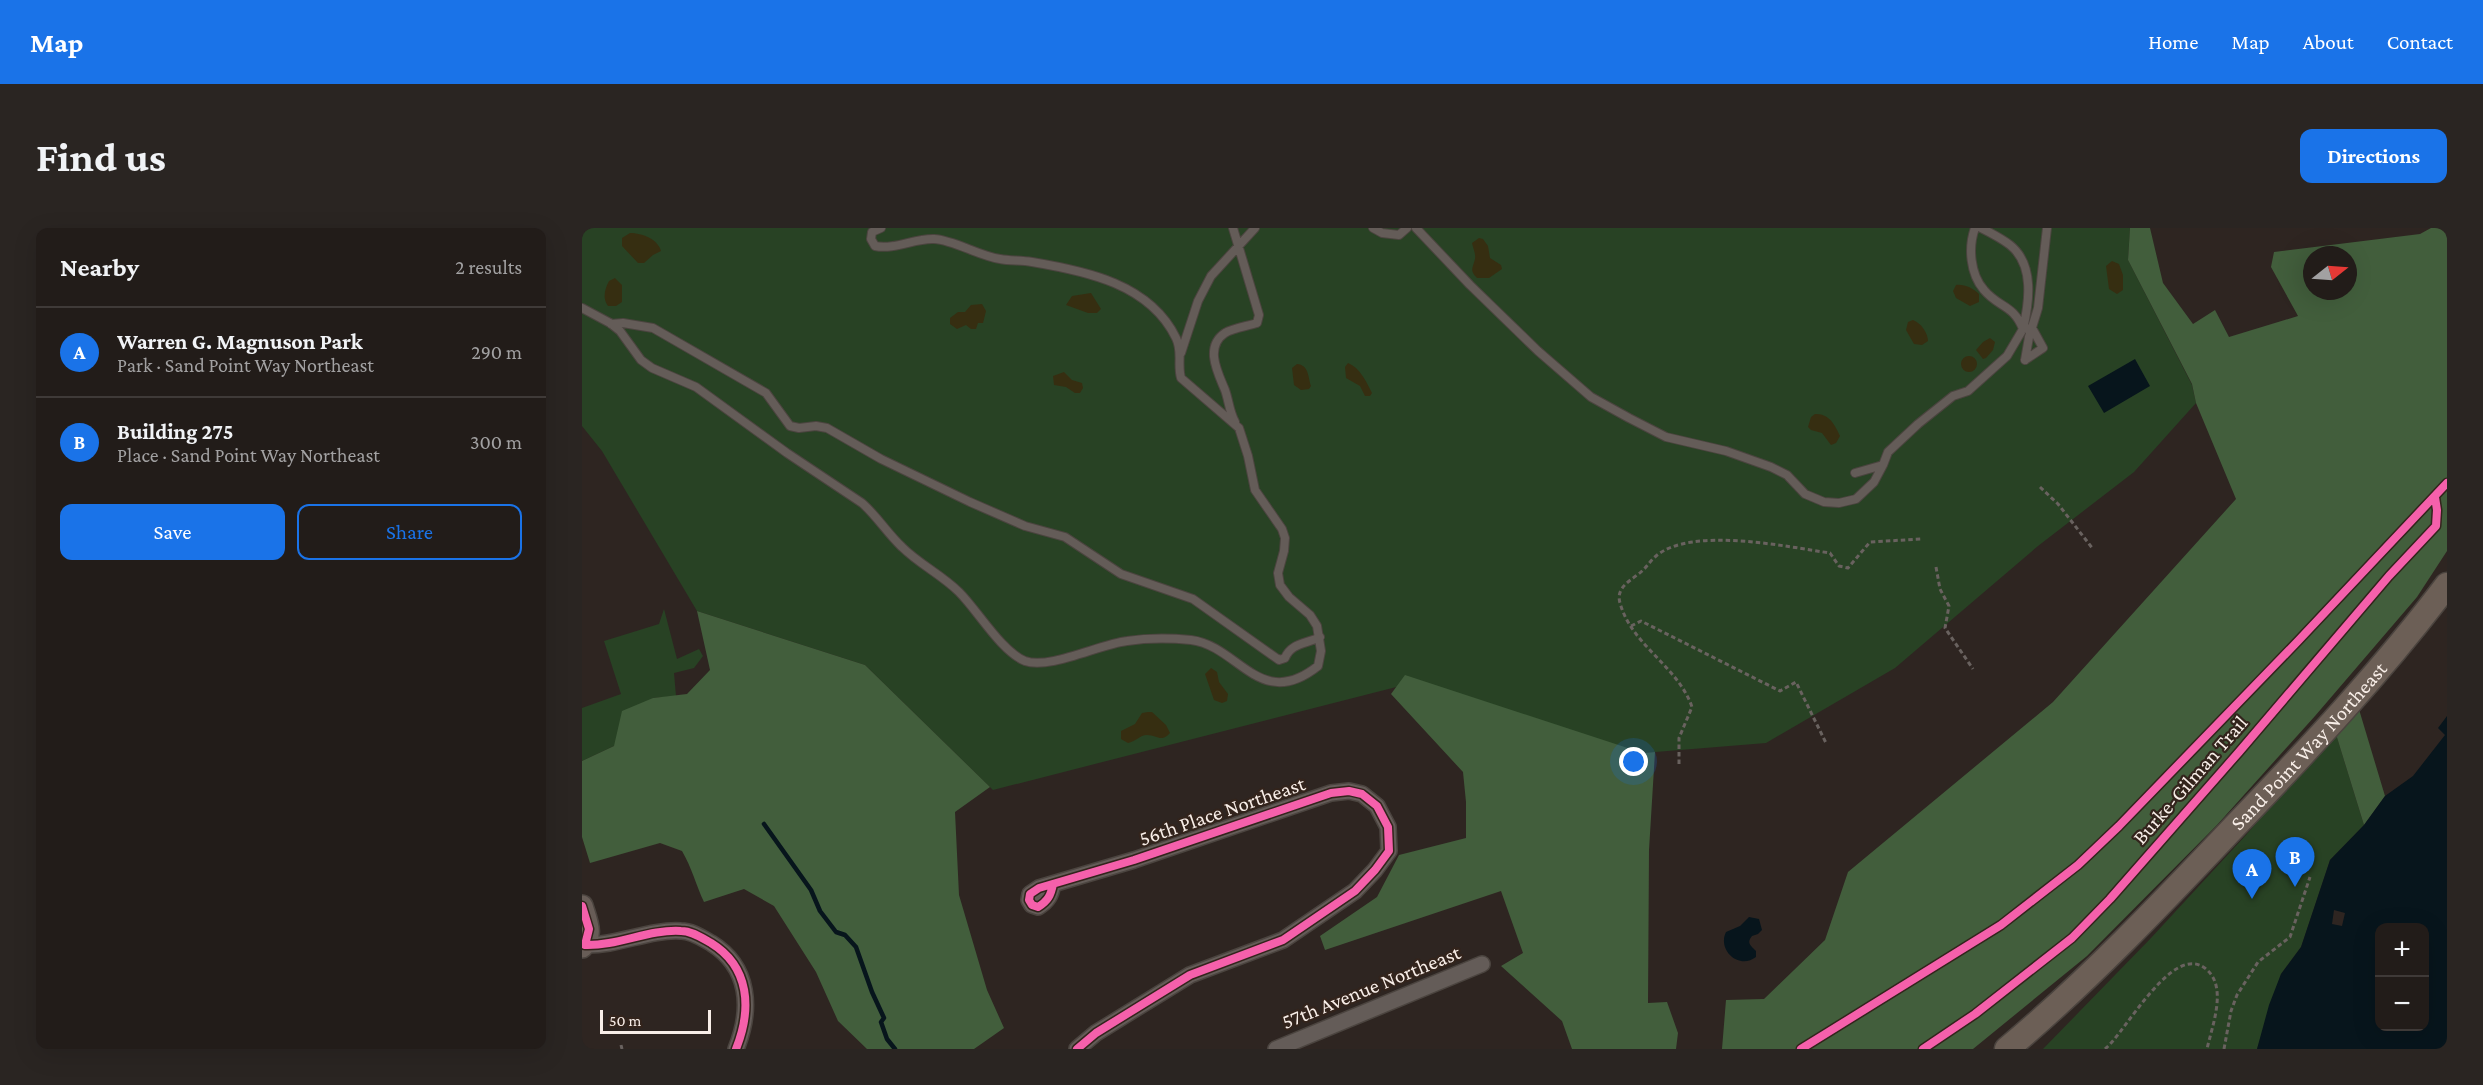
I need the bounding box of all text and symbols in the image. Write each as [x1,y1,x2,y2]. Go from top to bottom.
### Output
text: Map [30,27,83,58]
text: Home [2148,30,2198,54]
text: Map [2231,30,2270,54]
text: About [2303,30,2354,54]
text: Contact [2387,30,2453,54]
button: Directions [2300,129,2447,183]
text: Find us [36,133,166,180]
north arrow [2303,246,2357,300]
text: Nearby [60,253,139,282]
text: 2 results [455,256,522,278]
text: Warren G. Magnuson Park [117,329,363,354]
text: A [74,341,85,363]
text: 290 m [471,341,522,363]
text: Park · Sand Point Way Northeast [117,354,374,376]
text: Building 275 [117,419,233,444]
text: B [74,431,85,453]
text: 300 m [470,431,522,453]
text: Place · Sand Point Way Northeast [117,444,380,466]
button: Save [60,504,285,560]
button: Share [297,504,522,560]
street label: Sand Point Way Northeast [2226,656,2393,835]
street label: Burke-Gilman Trail [2128,711,2252,849]
your location [1619,747,1648,776]
street label: 56th Place Northeast [1136,771,1309,851]
pin: B [2276,838,2314,887]
pin: A [2232,850,2272,899]
map controls [2375,923,2429,1031]
button: + [2375,923,2429,977]
street label: 57th Avenue Northeast [1278,940,1465,1034]
button: − [2375,977,2429,1031]
scale bar [600,1007,711,1034]
text: 50 m [609,1012,641,1029]

